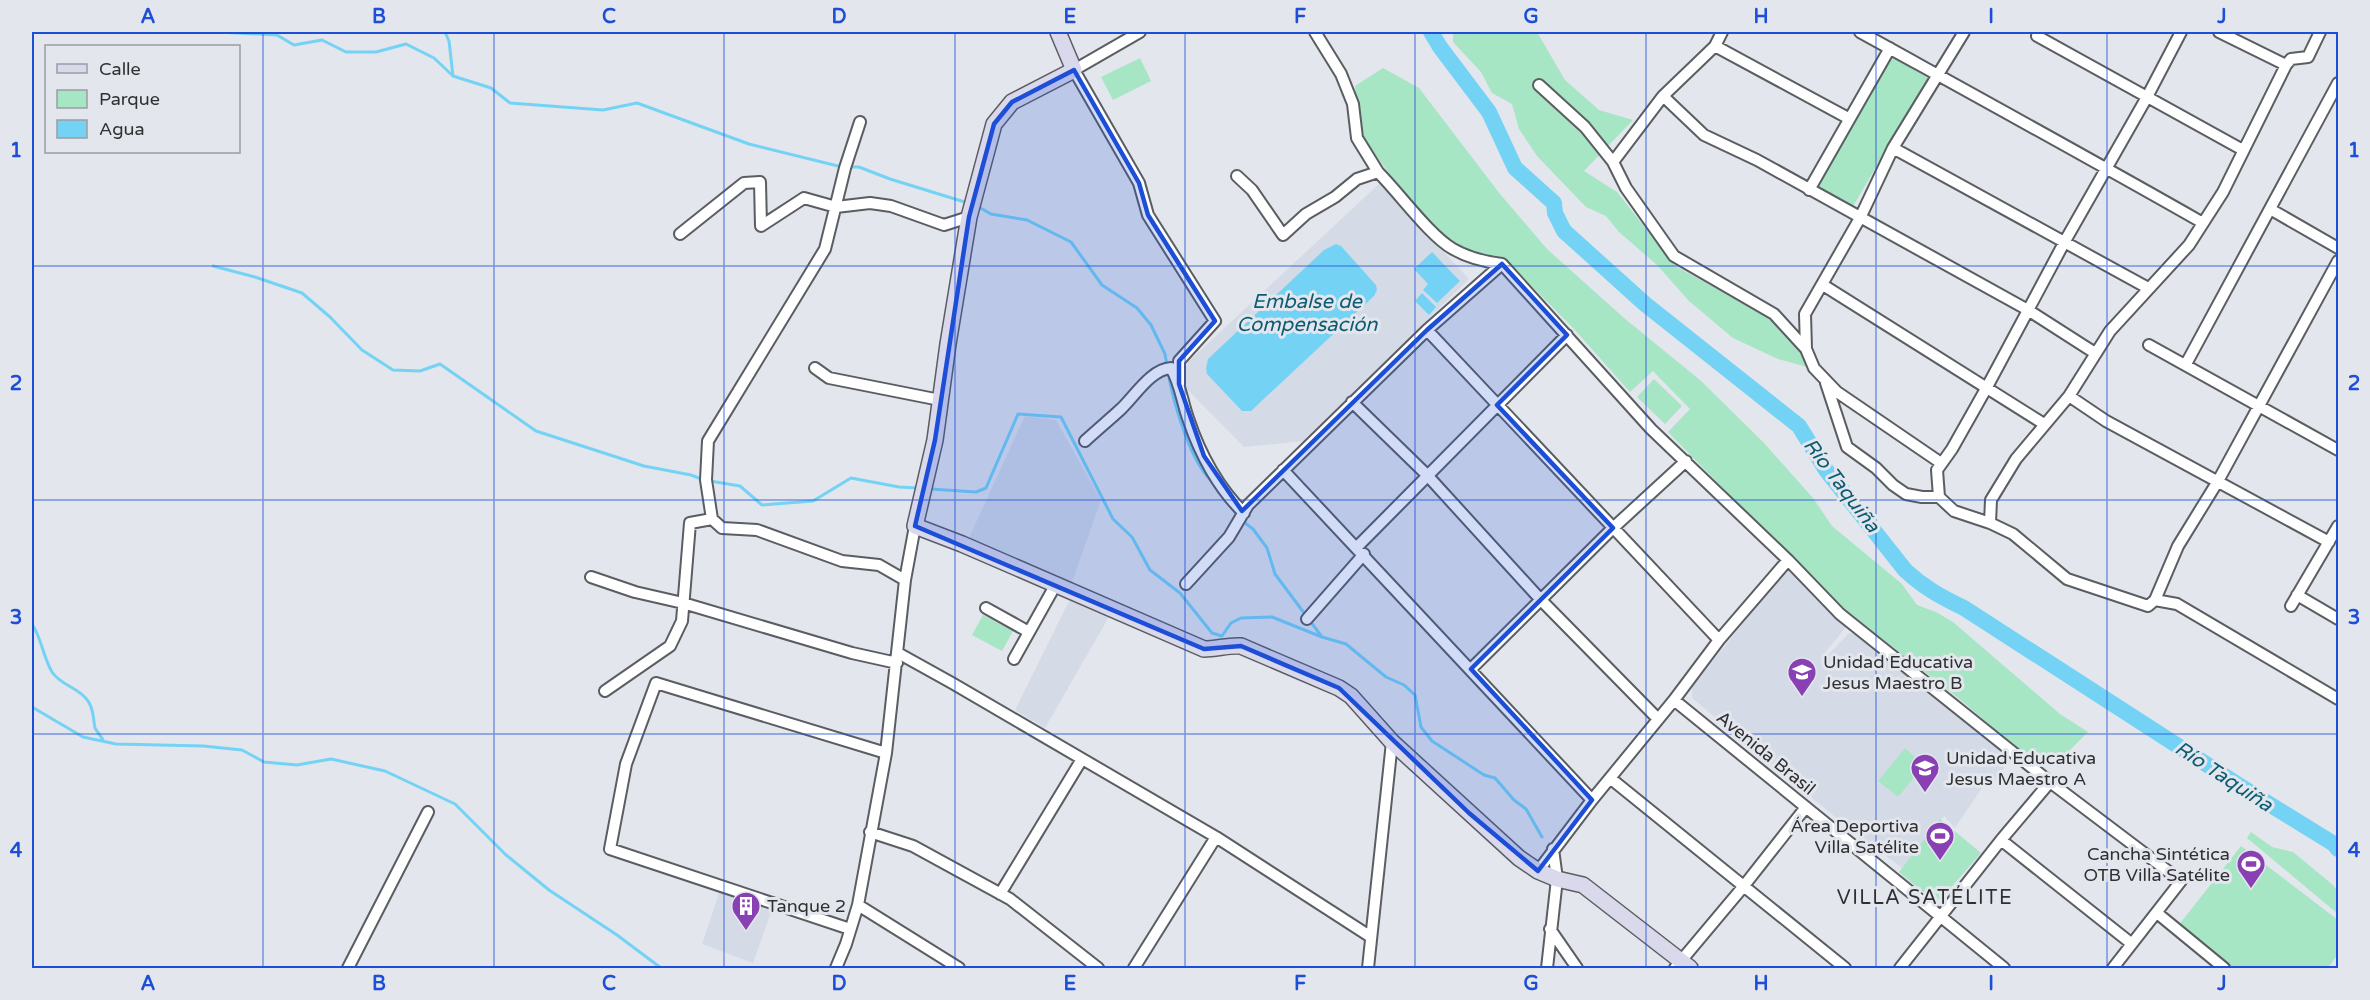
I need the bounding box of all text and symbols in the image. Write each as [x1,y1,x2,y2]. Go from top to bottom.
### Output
text: A [141,5,156,29]
text: B [372,5,386,29]
text: C [602,5,616,29]
text: D [831,5,847,29]
text: E [1064,5,1077,29]
text: F [1294,5,1306,29]
text: G [1523,5,1539,29]
text: H [1753,5,1769,29]
text: I [1988,5,1994,29]
text: J [2216,5,2227,29]
legend [45,45,240,153]
text: Calle [99,58,141,80]
text: Parque [99,88,160,110]
text: Agua [99,118,145,140]
text: 1 [10,139,22,163]
text: 1 [2348,139,2360,163]
water label: Embalse de Compensación [1236,290,1378,337]
text: 2 [10,372,22,396]
text: 2 [2348,372,2360,396]
water label: Río Taquiña [1798,434,1885,538]
text: 3 [10,606,22,630]
text: 3 [2348,606,2360,630]
place label: Unidad Educativa Jesus Maestro B [1823,651,1973,694]
school or university icon: Unidad Educativa Jesus Maestro B [1786,656,1818,698]
street label: Avenida Brasil [1712,706,1820,800]
water label: Río Taquiña [2170,736,2277,818]
place label: Unidad Educativa Jesus Maestro A [1946,747,2096,790]
school or university icon: Unidad Educativa Jesus Maestro A [1909,752,1941,794]
place label: Área Deportiva Villa Satélite [1791,815,1919,858]
sports icon: Área Deportiva Villa Satélite [1924,820,1956,862]
text: 4 [10,839,23,863]
text: 4 [2348,839,2361,863]
place label: Cancha Sintética OTB Villa Satélite [2083,843,2230,886]
sports icon: Cancha Sintética OTB Villa Satélite [2235,848,2267,890]
district label: VILLA SATÉLITE [1837,885,2013,910]
building icon: Tanque 2 [730,890,762,932]
place label: Tanque 2 [767,895,846,917]
text: A [141,972,156,996]
text: B [372,972,386,996]
text: C [602,972,616,996]
text: D [831,972,847,996]
text: E [1064,972,1077,996]
text: F [1294,972,1306,996]
text: G [1523,972,1539,996]
text: H [1753,972,1769,996]
text: I [1988,972,1994,996]
text: J [2216,972,2227,996]

